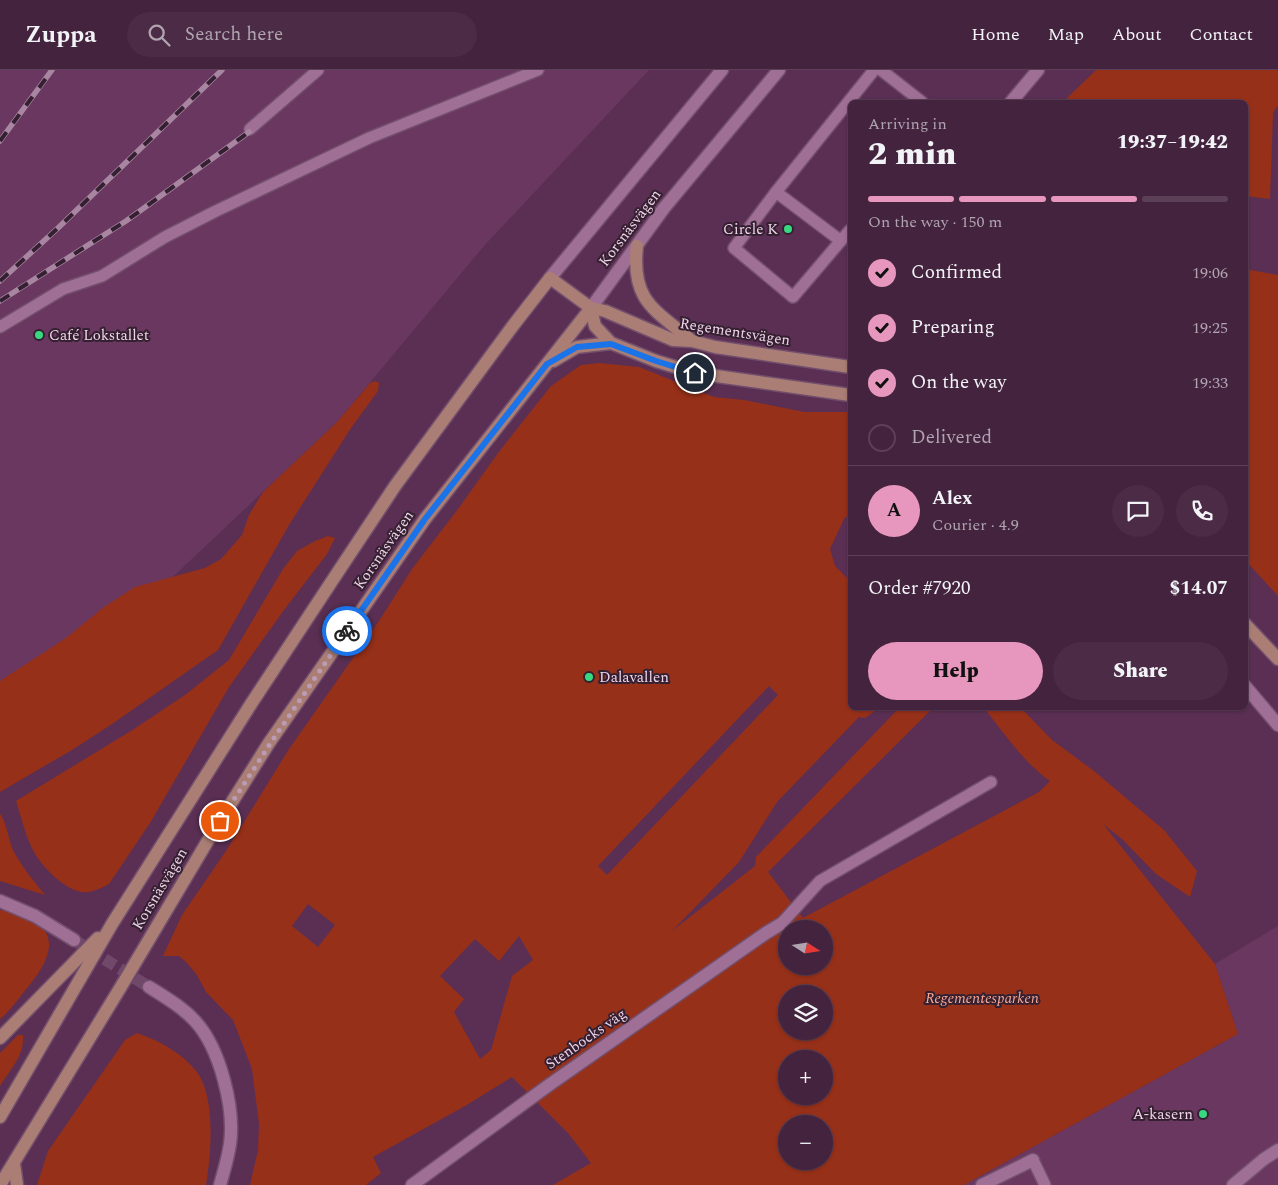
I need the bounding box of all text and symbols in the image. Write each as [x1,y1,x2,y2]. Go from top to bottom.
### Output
search box [127,12,477,57]
text: Zuppa [25,17,97,53]
text: Search here [185,20,283,49]
icon: search [145,21,173,49]
text: Home [971,21,1020,48]
text: Map [1048,21,1084,48]
text: About [1112,21,1162,48]
text: Contact [1190,21,1253,48]
text: Arriving in [868,112,947,136]
text: 19:37–19:42 [1117,128,1228,157]
text: 2 min [868,130,956,179]
street label: Korsnäsvägen [593,184,667,272]
text: On the way · 150 m [868,210,1002,234]
place label: Circle K [723,218,778,241]
marker: Circle K [782,223,794,235]
text: Confirmed [911,258,1002,287]
icon: check [868,259,896,287]
text: 19:06 [1192,261,1228,285]
street label: Regementsvägen [678,312,792,352]
text: Preparing [911,313,995,342]
icon: check [868,314,896,342]
text: 19:25 [1192,316,1228,340]
place label: Café Lokstallet [49,324,149,347]
marker: Café Lokstallet [33,329,45,341]
pin [674,352,716,394]
icon: home [681,359,709,387]
text: On the way [911,368,1007,397]
icon: check [868,369,896,397]
text: 19:33 [1192,371,1228,395]
text: Delivered [911,423,992,452]
text: Alex [932,484,973,513]
button: chat [1112,485,1164,537]
button: phone [1176,485,1228,537]
text: A [887,496,901,525]
street label: Korsnäsvägen [348,506,420,594]
text: Courier · 4.9 [932,513,1019,537]
text: Order #7920 [868,574,971,603]
text: $14.07 [1170,574,1228,603]
courier [322,606,372,656]
icon: bike [333,617,361,645]
button: Help [868,642,1043,700]
button: Share [1053,642,1228,700]
place label: Dalavallen [599,666,669,689]
marker: Dalavallen [583,671,595,683]
pin [199,800,241,842]
icon: bag [206,807,234,835]
street label: Korsnäsvägen [126,843,194,934]
north arrow [778,920,832,975]
map controls [778,920,833,1170]
button: layers [778,985,833,1040]
park label: Regementesparken [925,987,1039,1010]
street label: Stenbocks väg [541,1003,631,1075]
button: + [778,1050,833,1105]
place label: A-kasern [1133,1103,1193,1126]
marker: A-kasern [1197,1108,1209,1120]
button: − [778,1115,833,1170]

